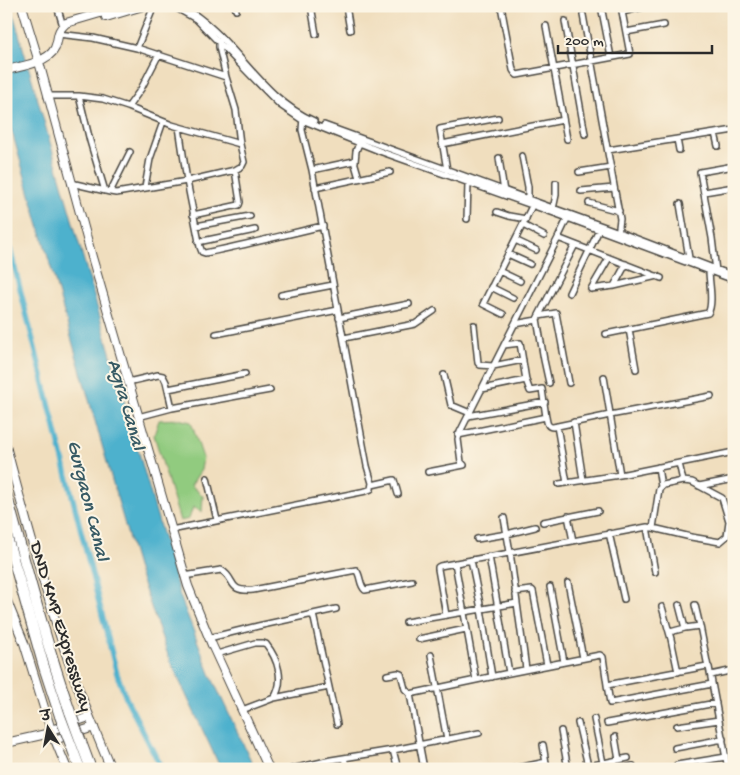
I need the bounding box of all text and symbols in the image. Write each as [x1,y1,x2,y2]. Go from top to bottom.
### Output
scale bar [558,22,711,54]
text: 200 m [565,33,604,51]
water label: Agra Canal [101,357,149,454]
water label: Gurgaon Canal [61,438,113,565]
street label: DND KMP Expressway [22,537,97,715]
north arrow [22,702,72,752]
text: उ [38,708,54,727]

